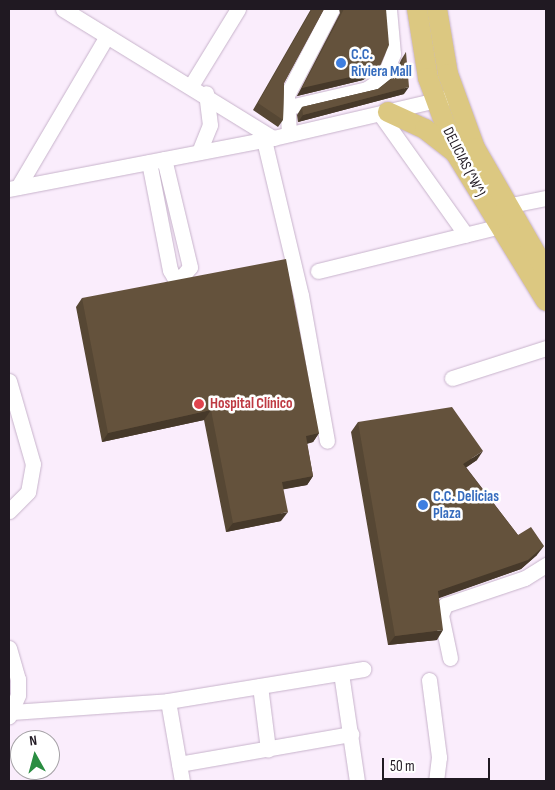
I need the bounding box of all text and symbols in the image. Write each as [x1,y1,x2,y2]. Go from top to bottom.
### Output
place label: C.C. Riviera Mall [351,45,412,80]
marker: C.C. Riviera Mall [335,57,347,69]
street label: DELICIAS (^W^) [439,124,489,200]
place label: Hospital Clínico [210,395,293,413]
marker: Hospital Clínico [192,397,206,411]
place label: C.C. Delicias Plaza [433,487,499,522]
marker: C.C. Delicias Plaza [417,499,429,511]
north arrow [10,730,60,780]
text: N [28,732,38,750]
scale bar [385,748,492,780]
text: 50 m [390,757,415,776]

